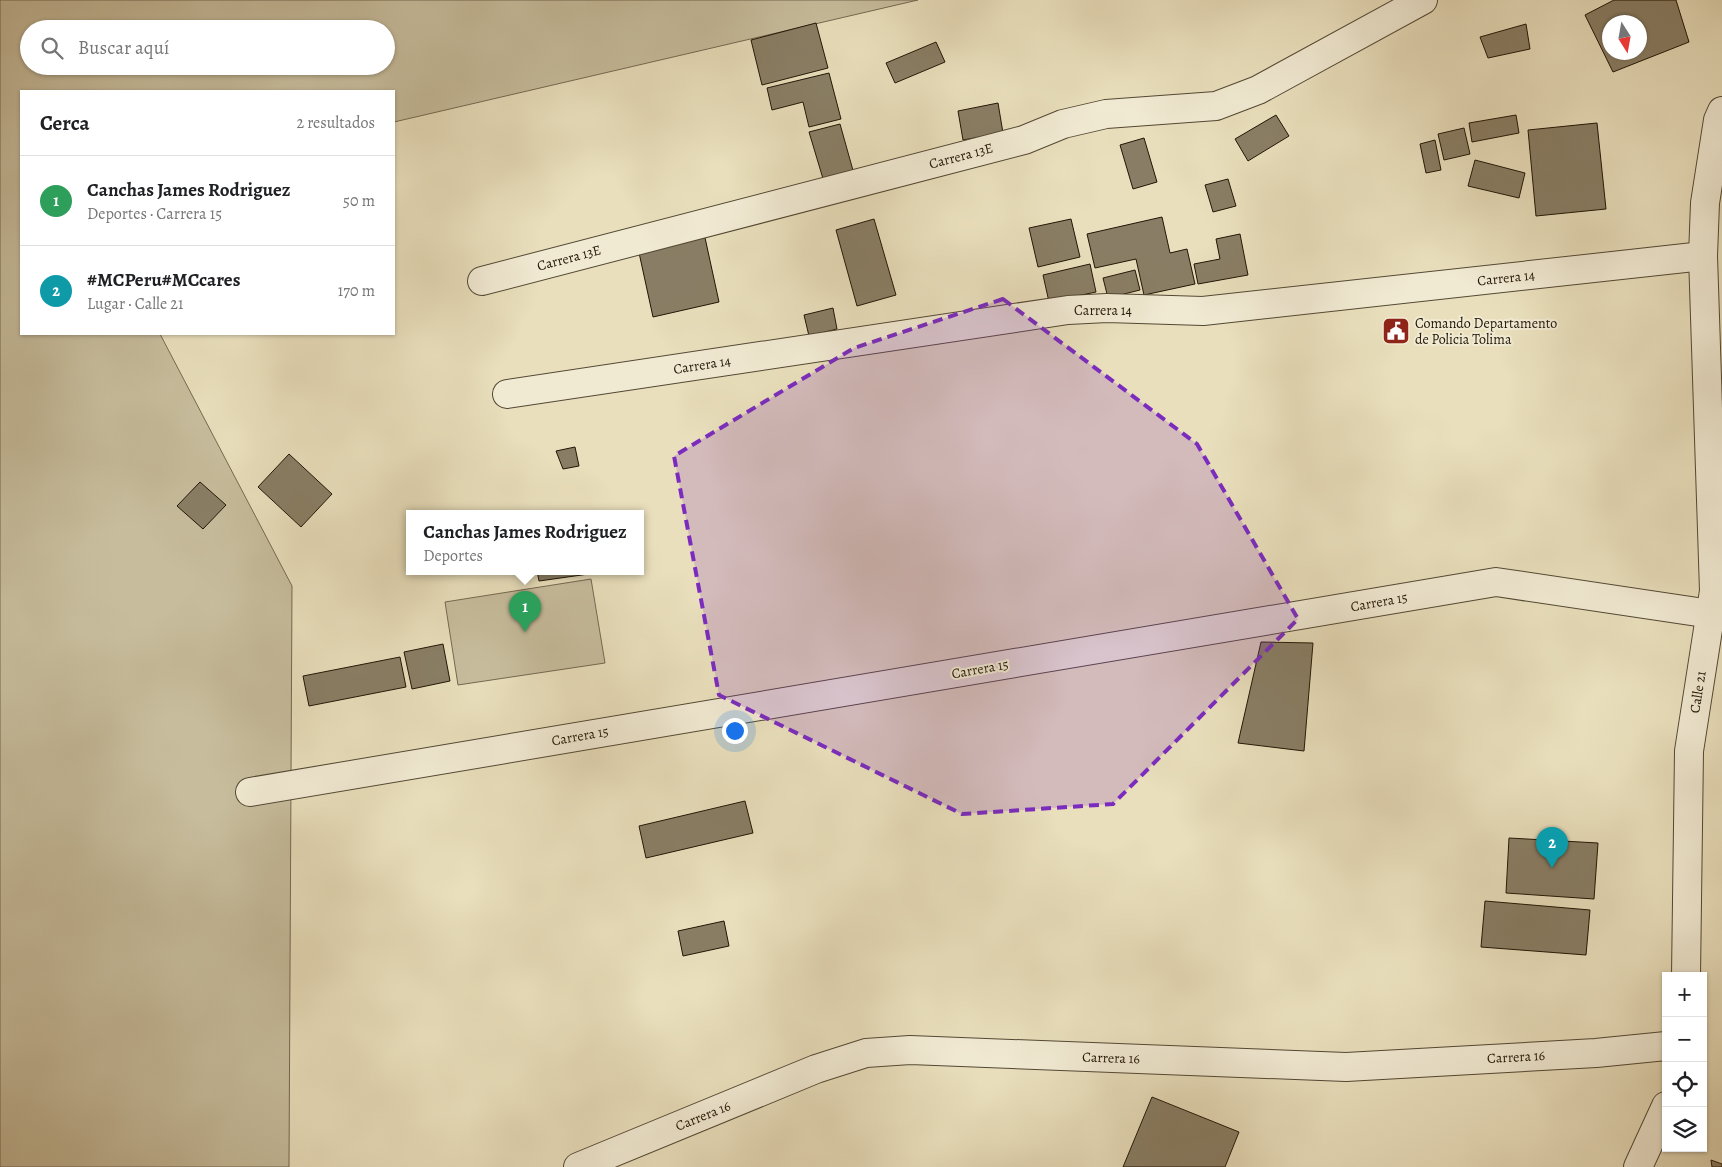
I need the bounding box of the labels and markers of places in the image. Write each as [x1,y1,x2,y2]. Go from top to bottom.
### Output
place label: Comando Departamento de Policia Tolima [1415,314,1557,349]
public building icon: Comando Departamento de Policia Tolima [1381,316,1411,346]
pin: 1 [509,591,541,632]
pin: 2 [1536,827,1568,868]

